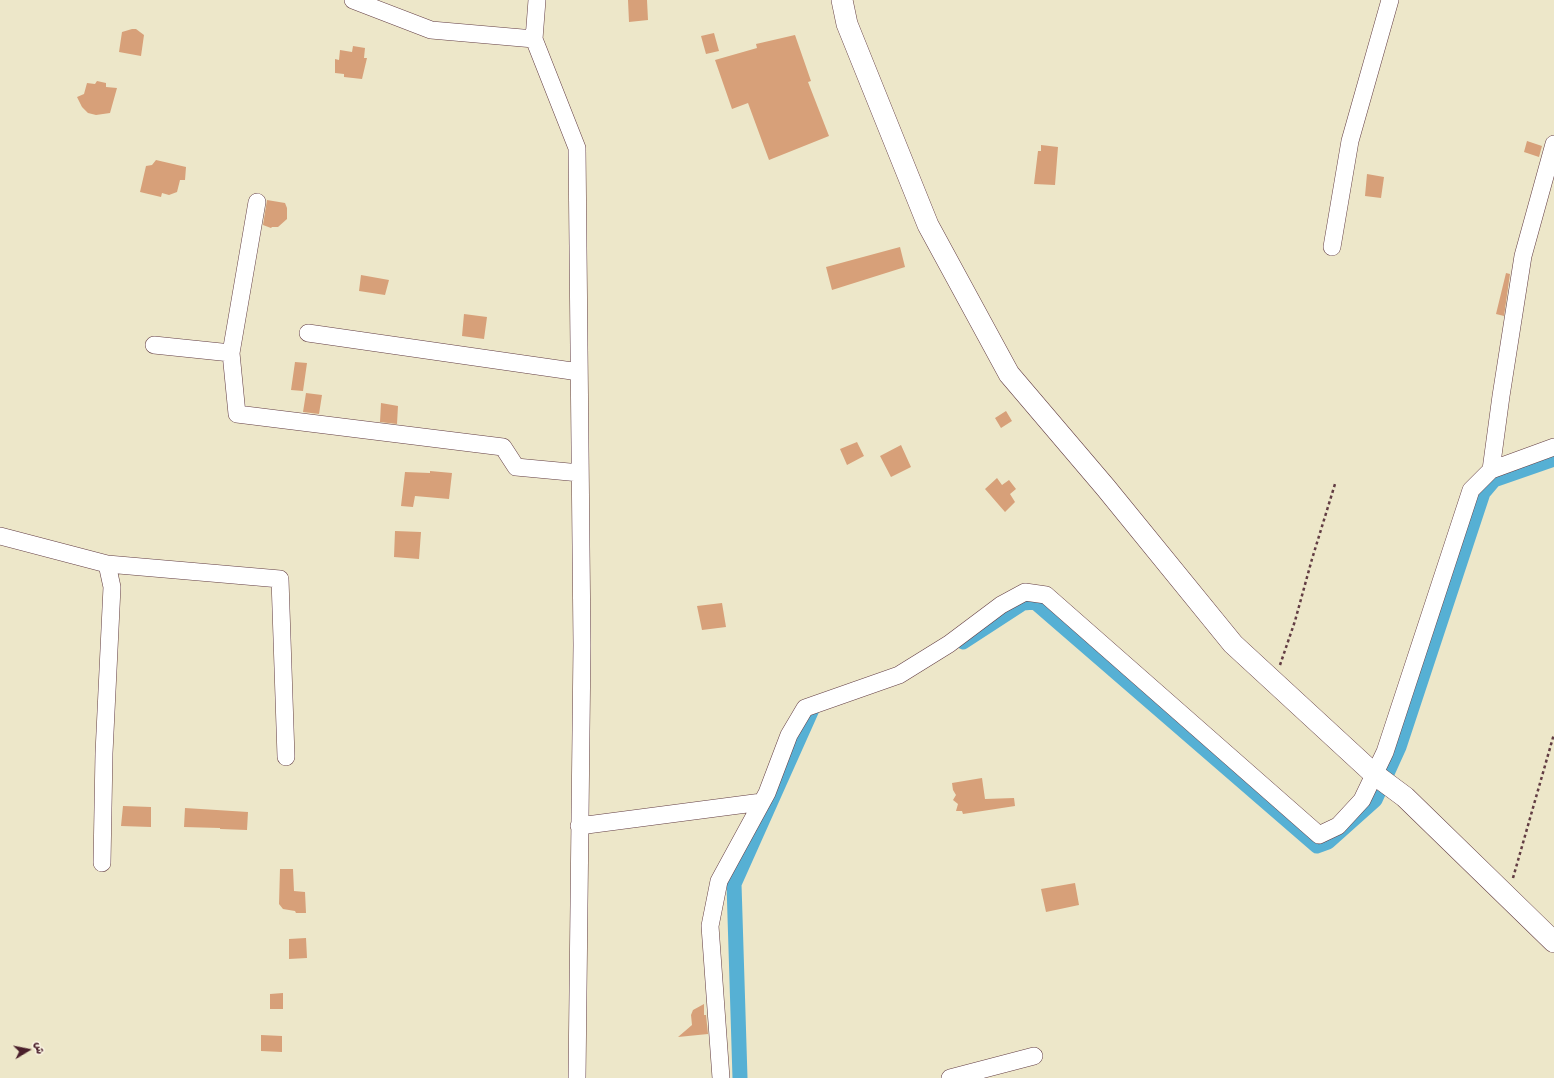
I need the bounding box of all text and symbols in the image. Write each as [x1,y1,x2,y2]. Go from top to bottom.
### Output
north arrow [8,1030,48,1070]
text: ش [32,1041,48,1055]

